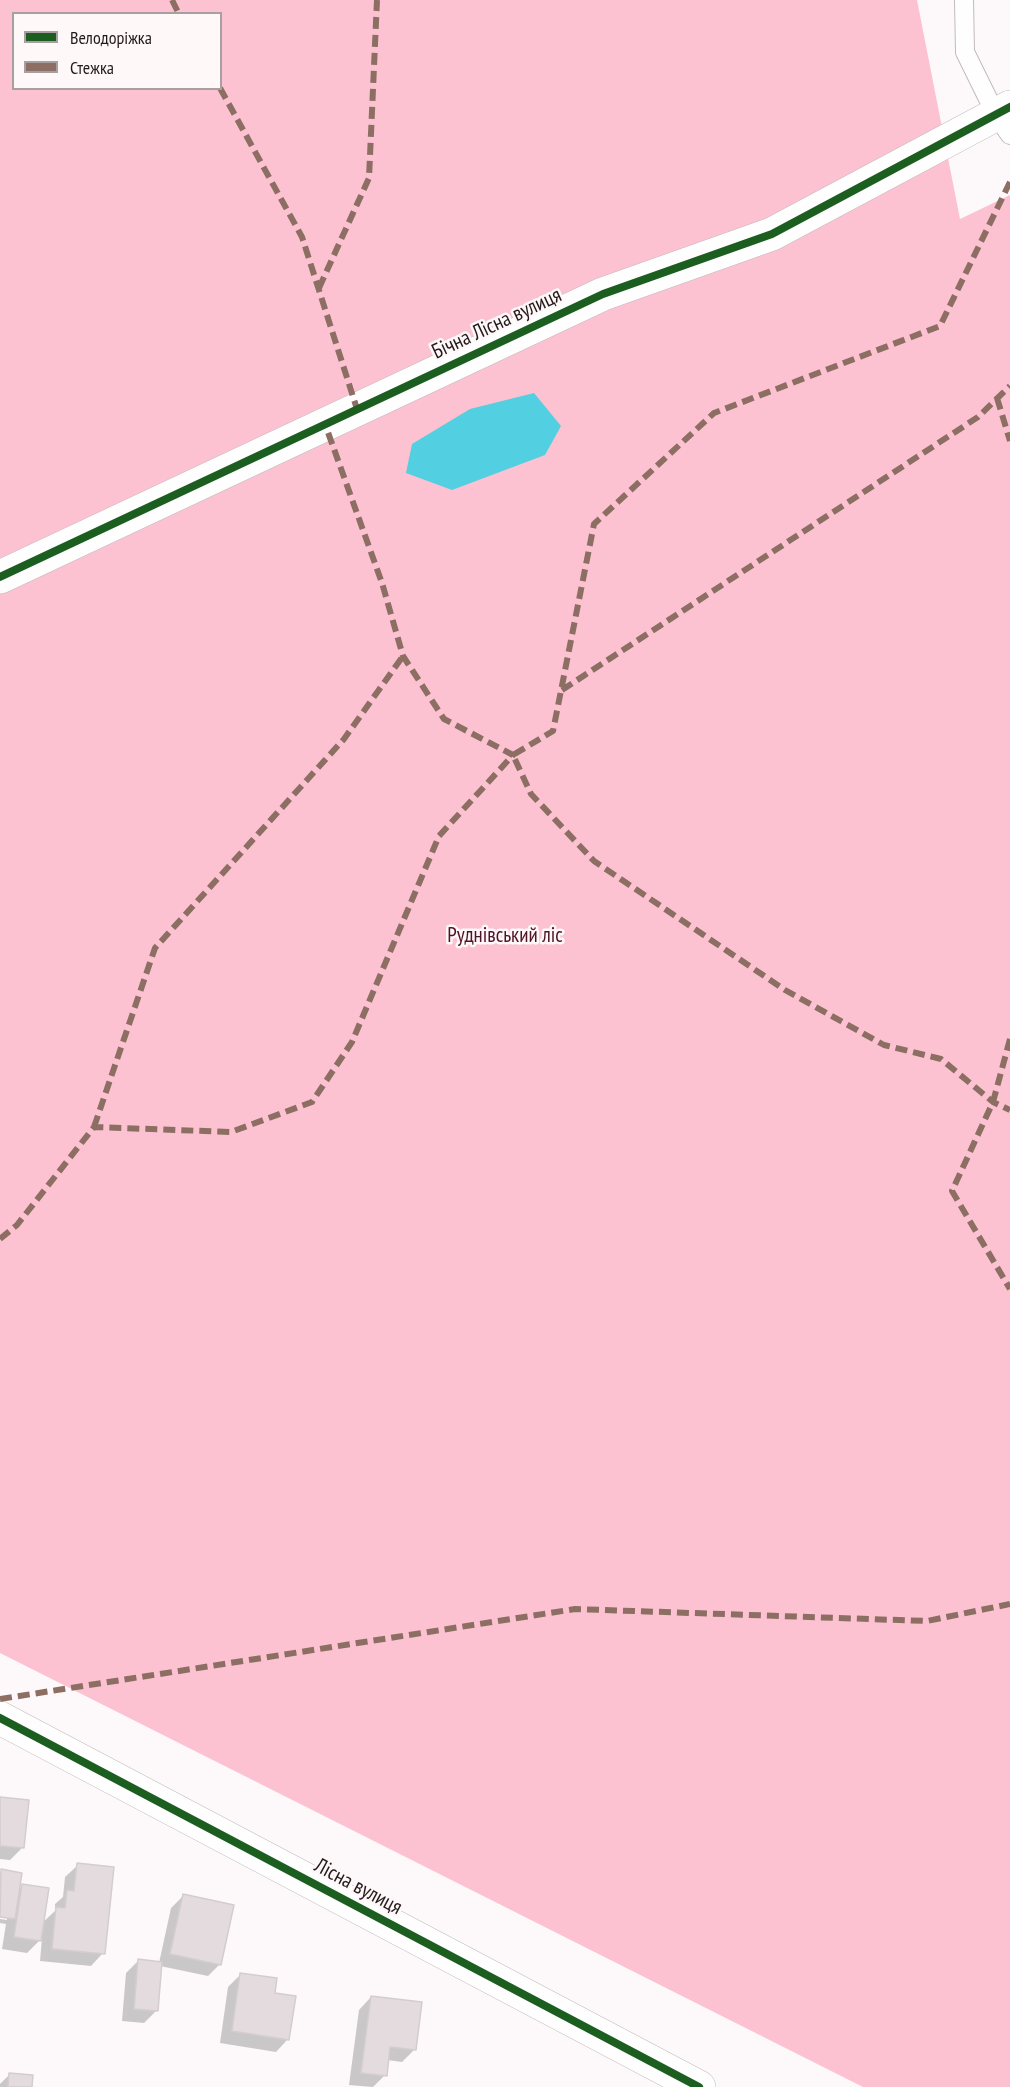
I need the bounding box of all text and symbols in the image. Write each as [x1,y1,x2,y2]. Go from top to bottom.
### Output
legend [12,12,222,90]
text: Велодоріжка [70,26,152,49]
text: Стежка [70,56,114,79]
street label: Бічна Лісна вулиця [428,283,566,365]
park label: Руднівський ліс [447,923,563,949]
street label: Лісна вулиця [310,1853,406,1921]

